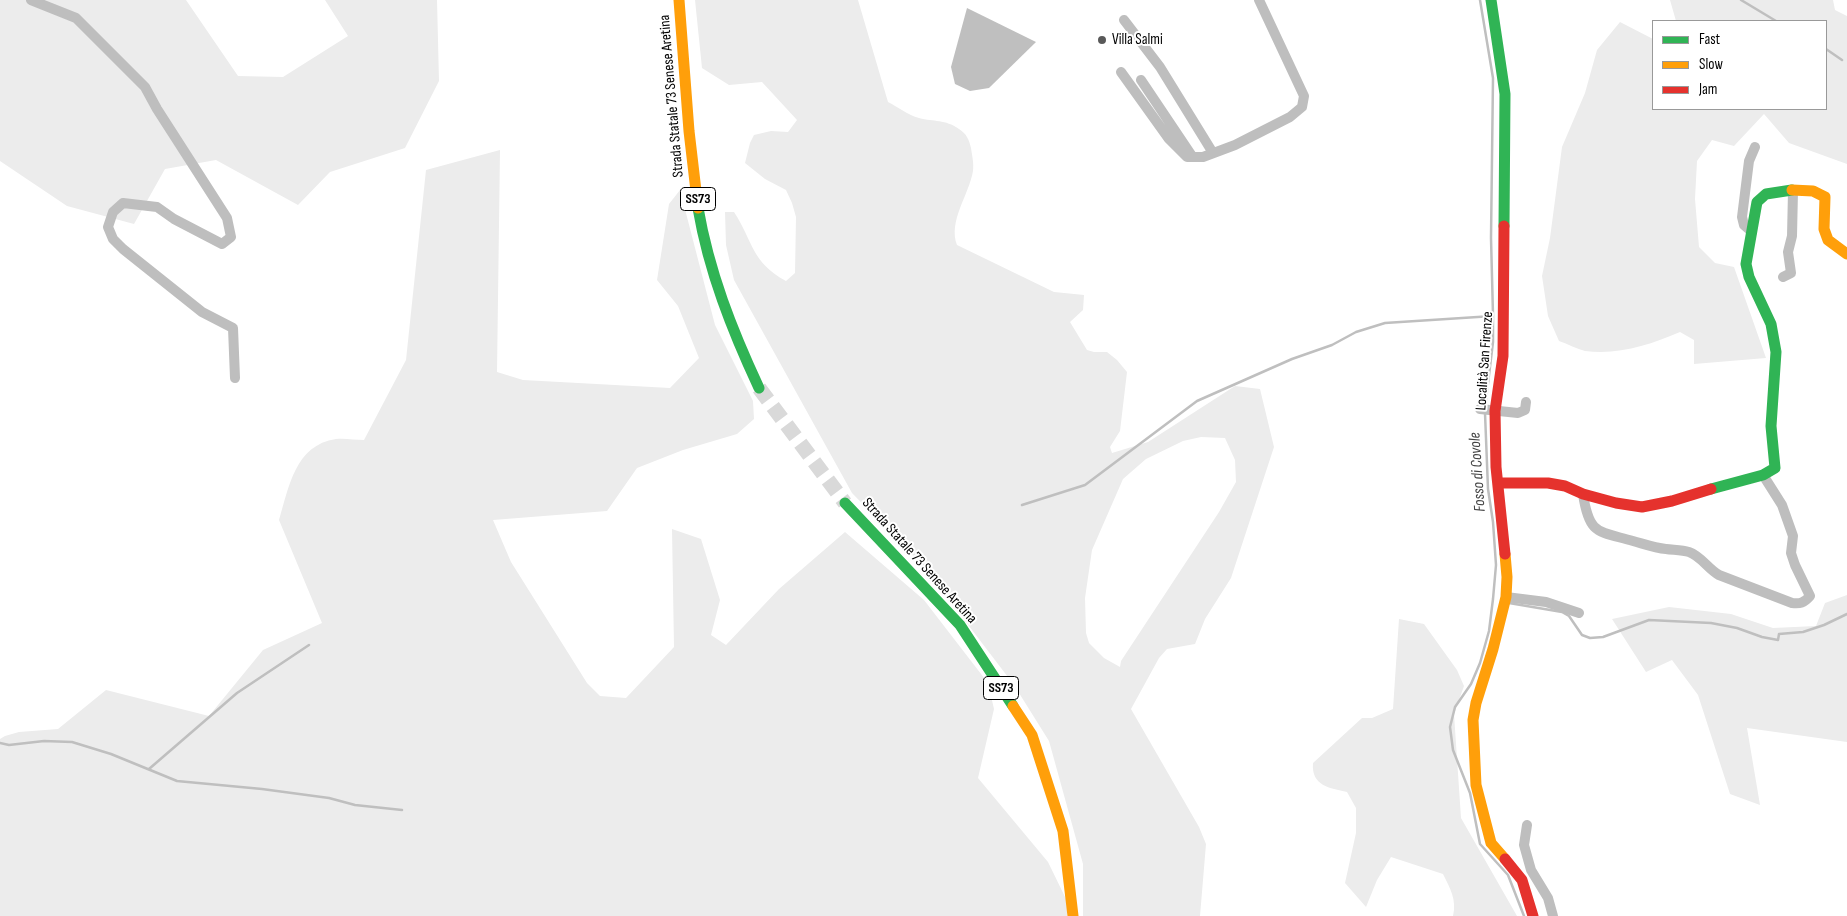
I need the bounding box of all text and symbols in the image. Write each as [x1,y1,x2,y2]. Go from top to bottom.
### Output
street label: Strada Statale 73 Senese Aretina [656,14,688,178]
legend [1652,20,1827,110]
text: Fast [1699,30,1720,49]
place label: Villa Salmi [1112,31,1163,49]
marker: Villa Salmi [1096,34,1108,46]
text: Slow [1699,55,1723,74]
text: Jam [1699,80,1717,99]
road number: SS73 [680,188,716,210]
street label: Località San Firenze [1473,311,1497,411]
water label: Fosso di Covole [1466,432,1490,512]
street label: Strada Statale 73 Senese Aretina [858,494,980,628]
road number: SS73 [984,676,1018,700]

